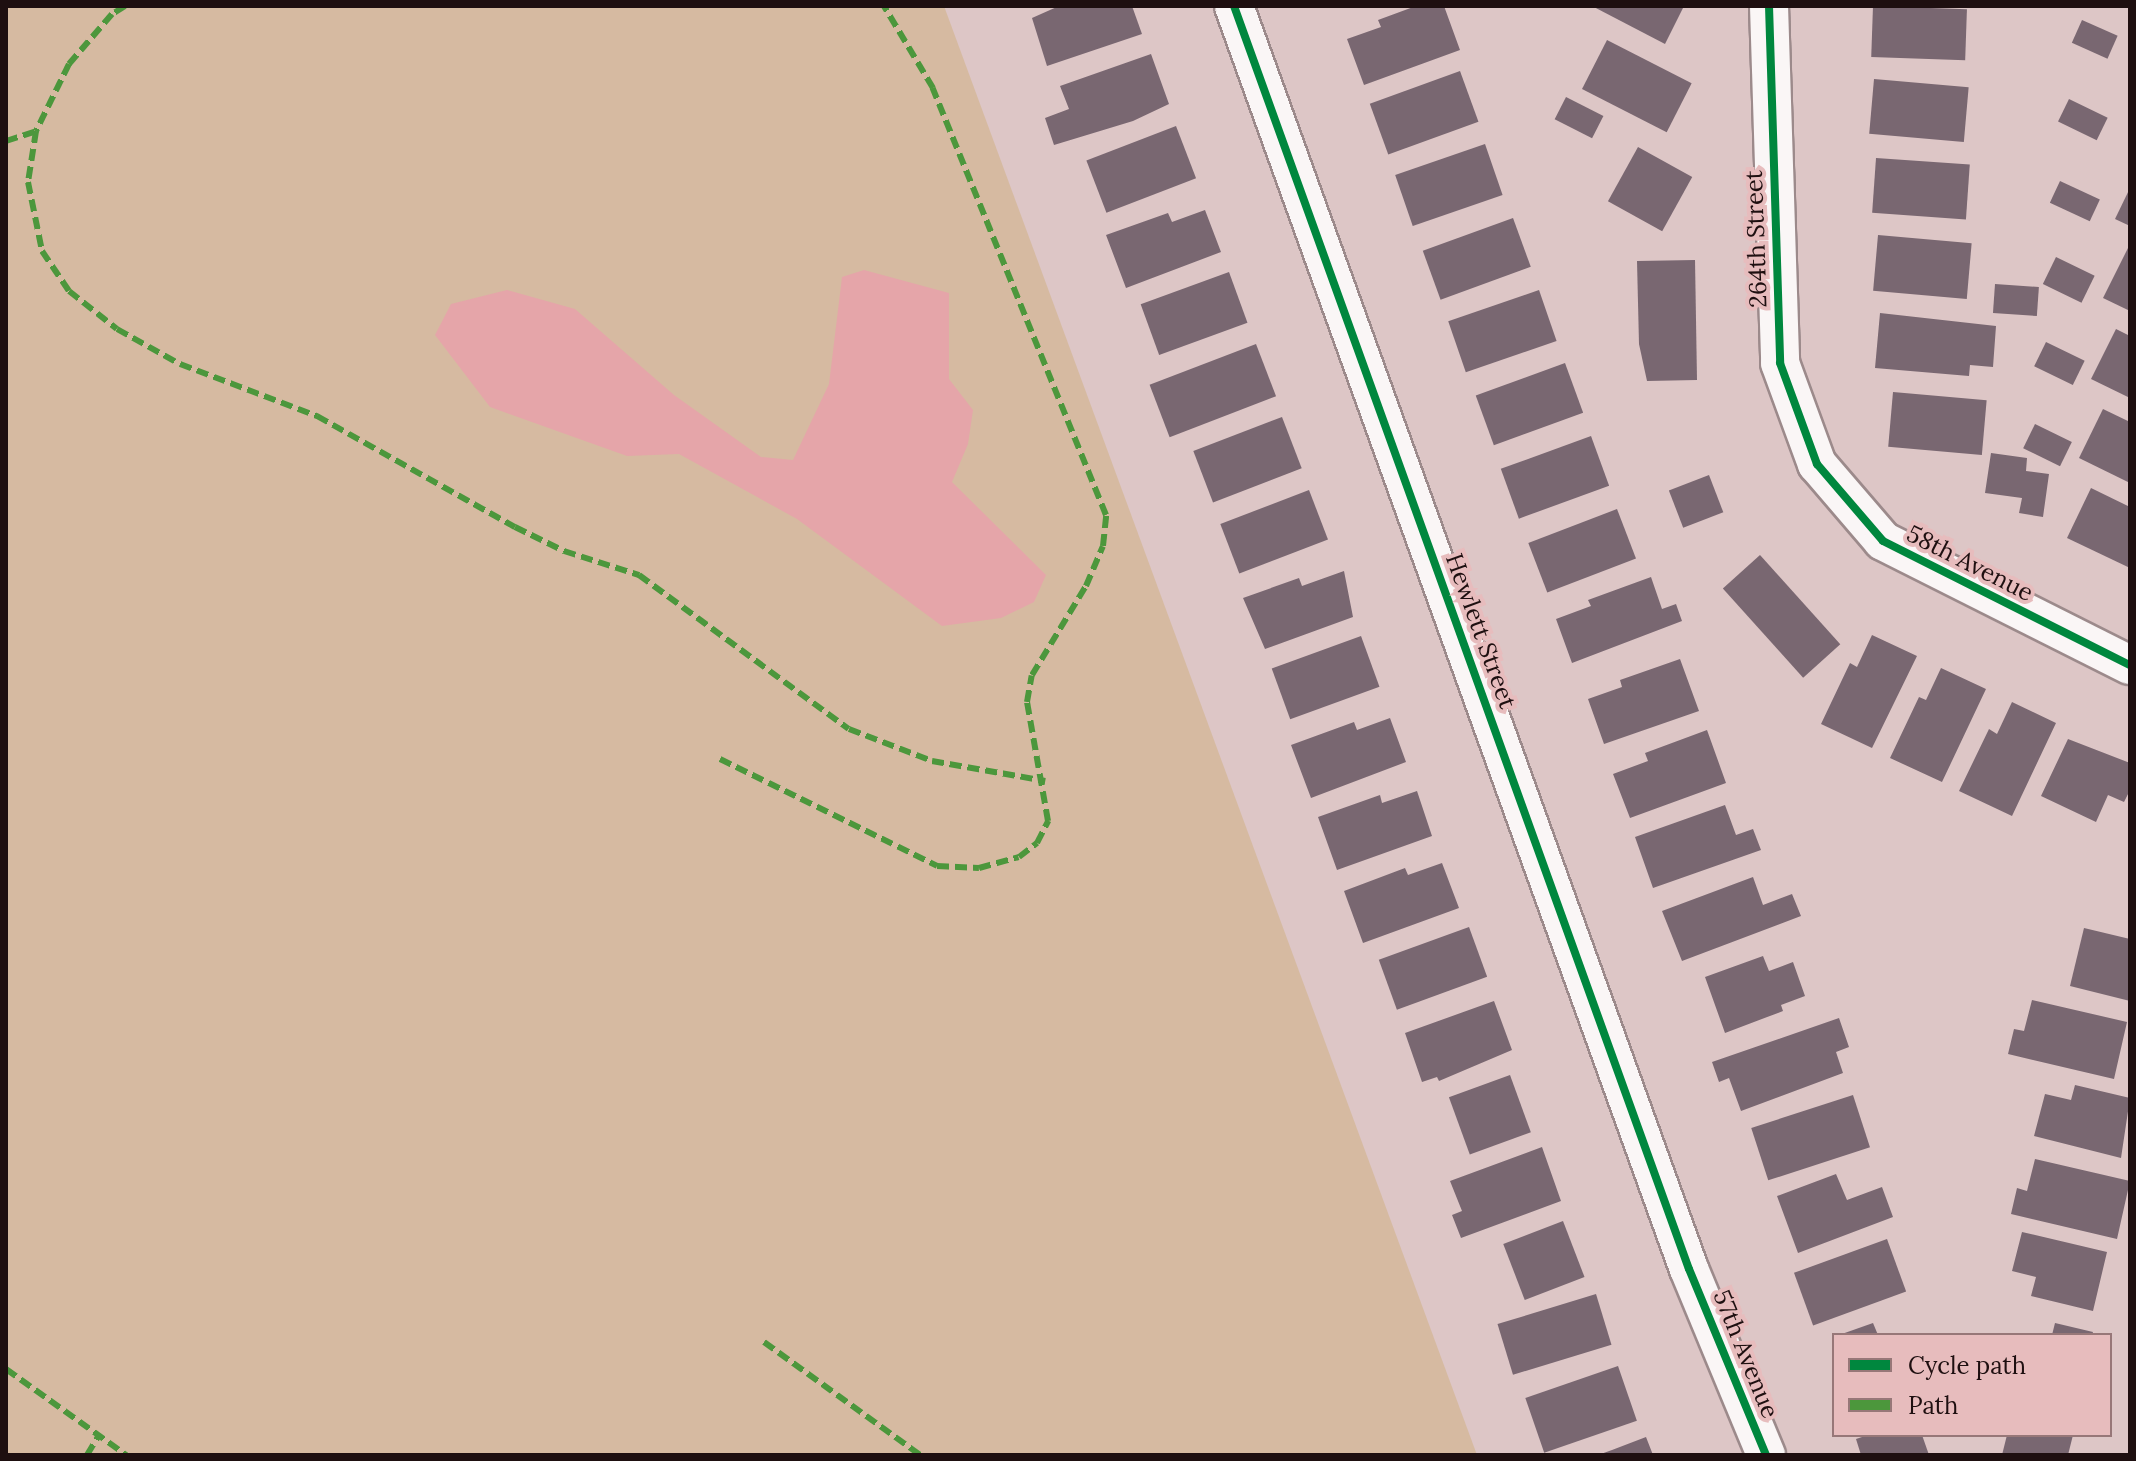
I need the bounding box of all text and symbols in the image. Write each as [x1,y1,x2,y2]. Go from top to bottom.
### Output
street label: 264th Street [1739,170,1773,308]
street label: 58th Avenue [1902,519,2038,607]
street label: Hewlett Street [1440,550,1522,712]
street label: 57th Avenue [1707,1286,1785,1422]
legend [1832,1333,2112,1437]
text: Cycle path [1908,1350,2026,1381]
text: Path [1908,1390,1958,1421]

